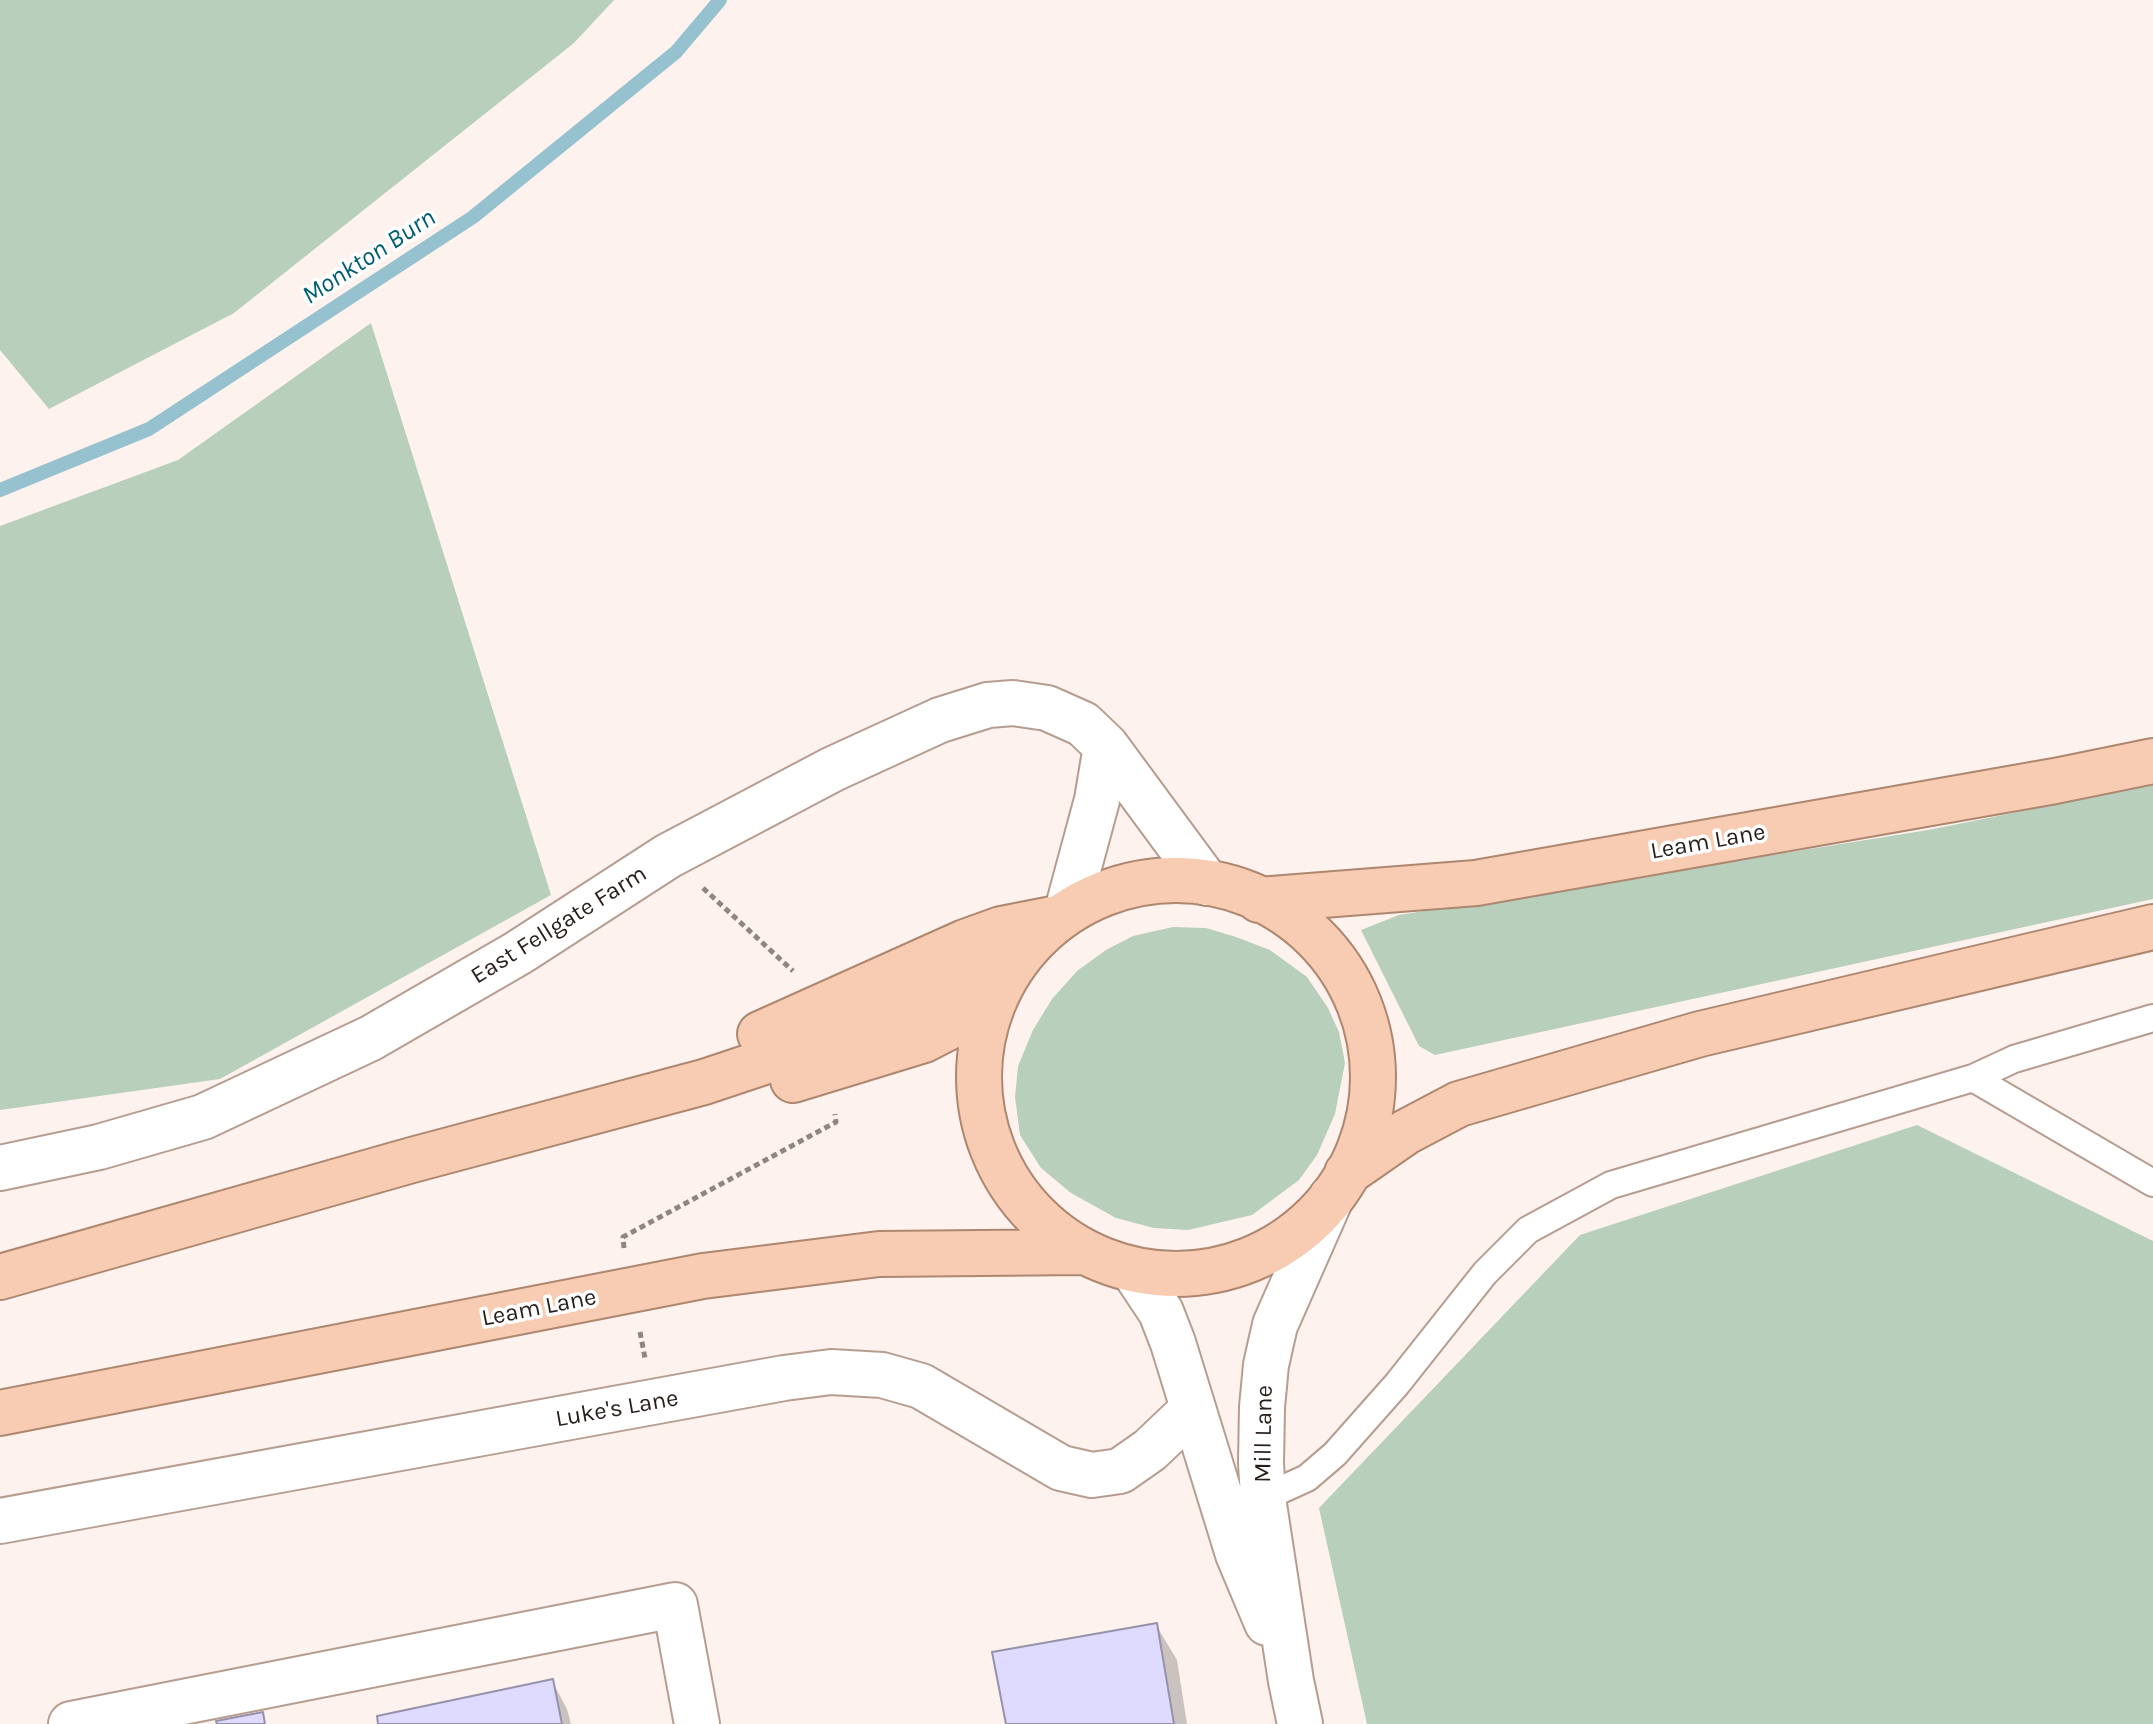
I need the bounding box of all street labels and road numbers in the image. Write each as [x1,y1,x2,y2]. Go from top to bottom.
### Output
street label: Leam Lane [1648,818,1768,866]
street label: East Fellgate Farm [466,859,652,991]
street label: Leam Lane [479,1283,599,1333]
street label: Luke's Lane [553,1384,681,1434]
street label: Mill Lane [1249,1385,1279,1483]

